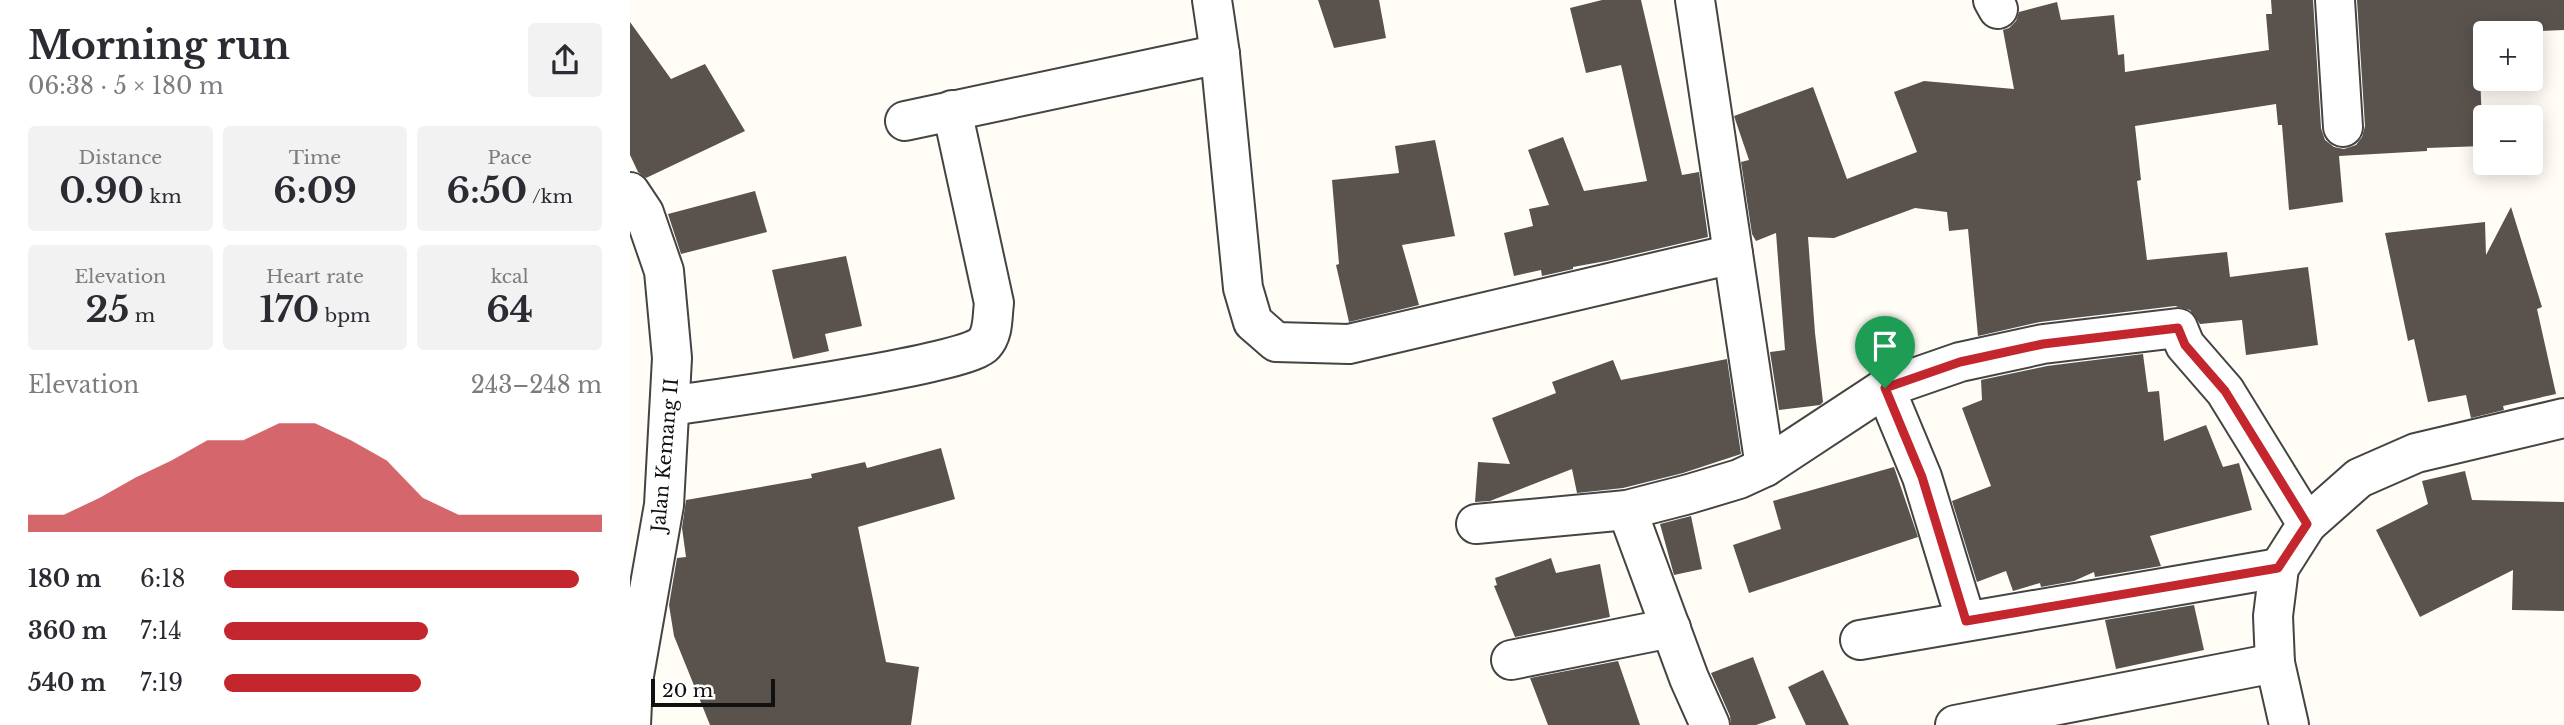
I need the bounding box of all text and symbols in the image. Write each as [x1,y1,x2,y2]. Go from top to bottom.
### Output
map controls [2473,21,2543,175]
button: + [2473,21,2543,91]
text: Morning run [28,22,290,69]
button: share [528,23,602,97]
text: 06:38 · 5 × 180 m [28,72,224,100]
button: − [2473,105,2543,175]
text: Distance [78,146,162,169]
text: Time [289,146,341,169]
text: Pace [487,146,532,169]
text: 0.90 [59,169,144,212]
text: 6:09 [273,169,357,212]
text: 6:50 [447,169,527,212]
text: km [144,185,182,208]
text: /km [527,185,573,208]
text: Elevation [74,265,166,288]
text: Heart rate [266,265,364,288]
text: kcal [491,265,529,288]
text: 25 [86,288,129,331]
text: 170 [260,288,319,331]
text: 64 [486,288,533,331]
text: m [129,304,155,327]
text: bpm [319,304,370,327]
pin [1855,316,1915,388]
icon: arrive [1866,327,1904,365]
text: Elevation [28,371,139,399]
text: 243–248 m [471,371,602,399]
street label: Jalan Kemang II [647,377,683,536]
text: 180 m [28,565,102,593]
text: 6:18 [140,565,186,593]
text: 360 m [28,617,107,645]
text: 7:14 [140,617,182,645]
text: 540 m [28,669,106,697]
text: 7:19 [140,669,183,697]
scale bar [651,676,775,708]
text: 20 m [662,679,713,702]

